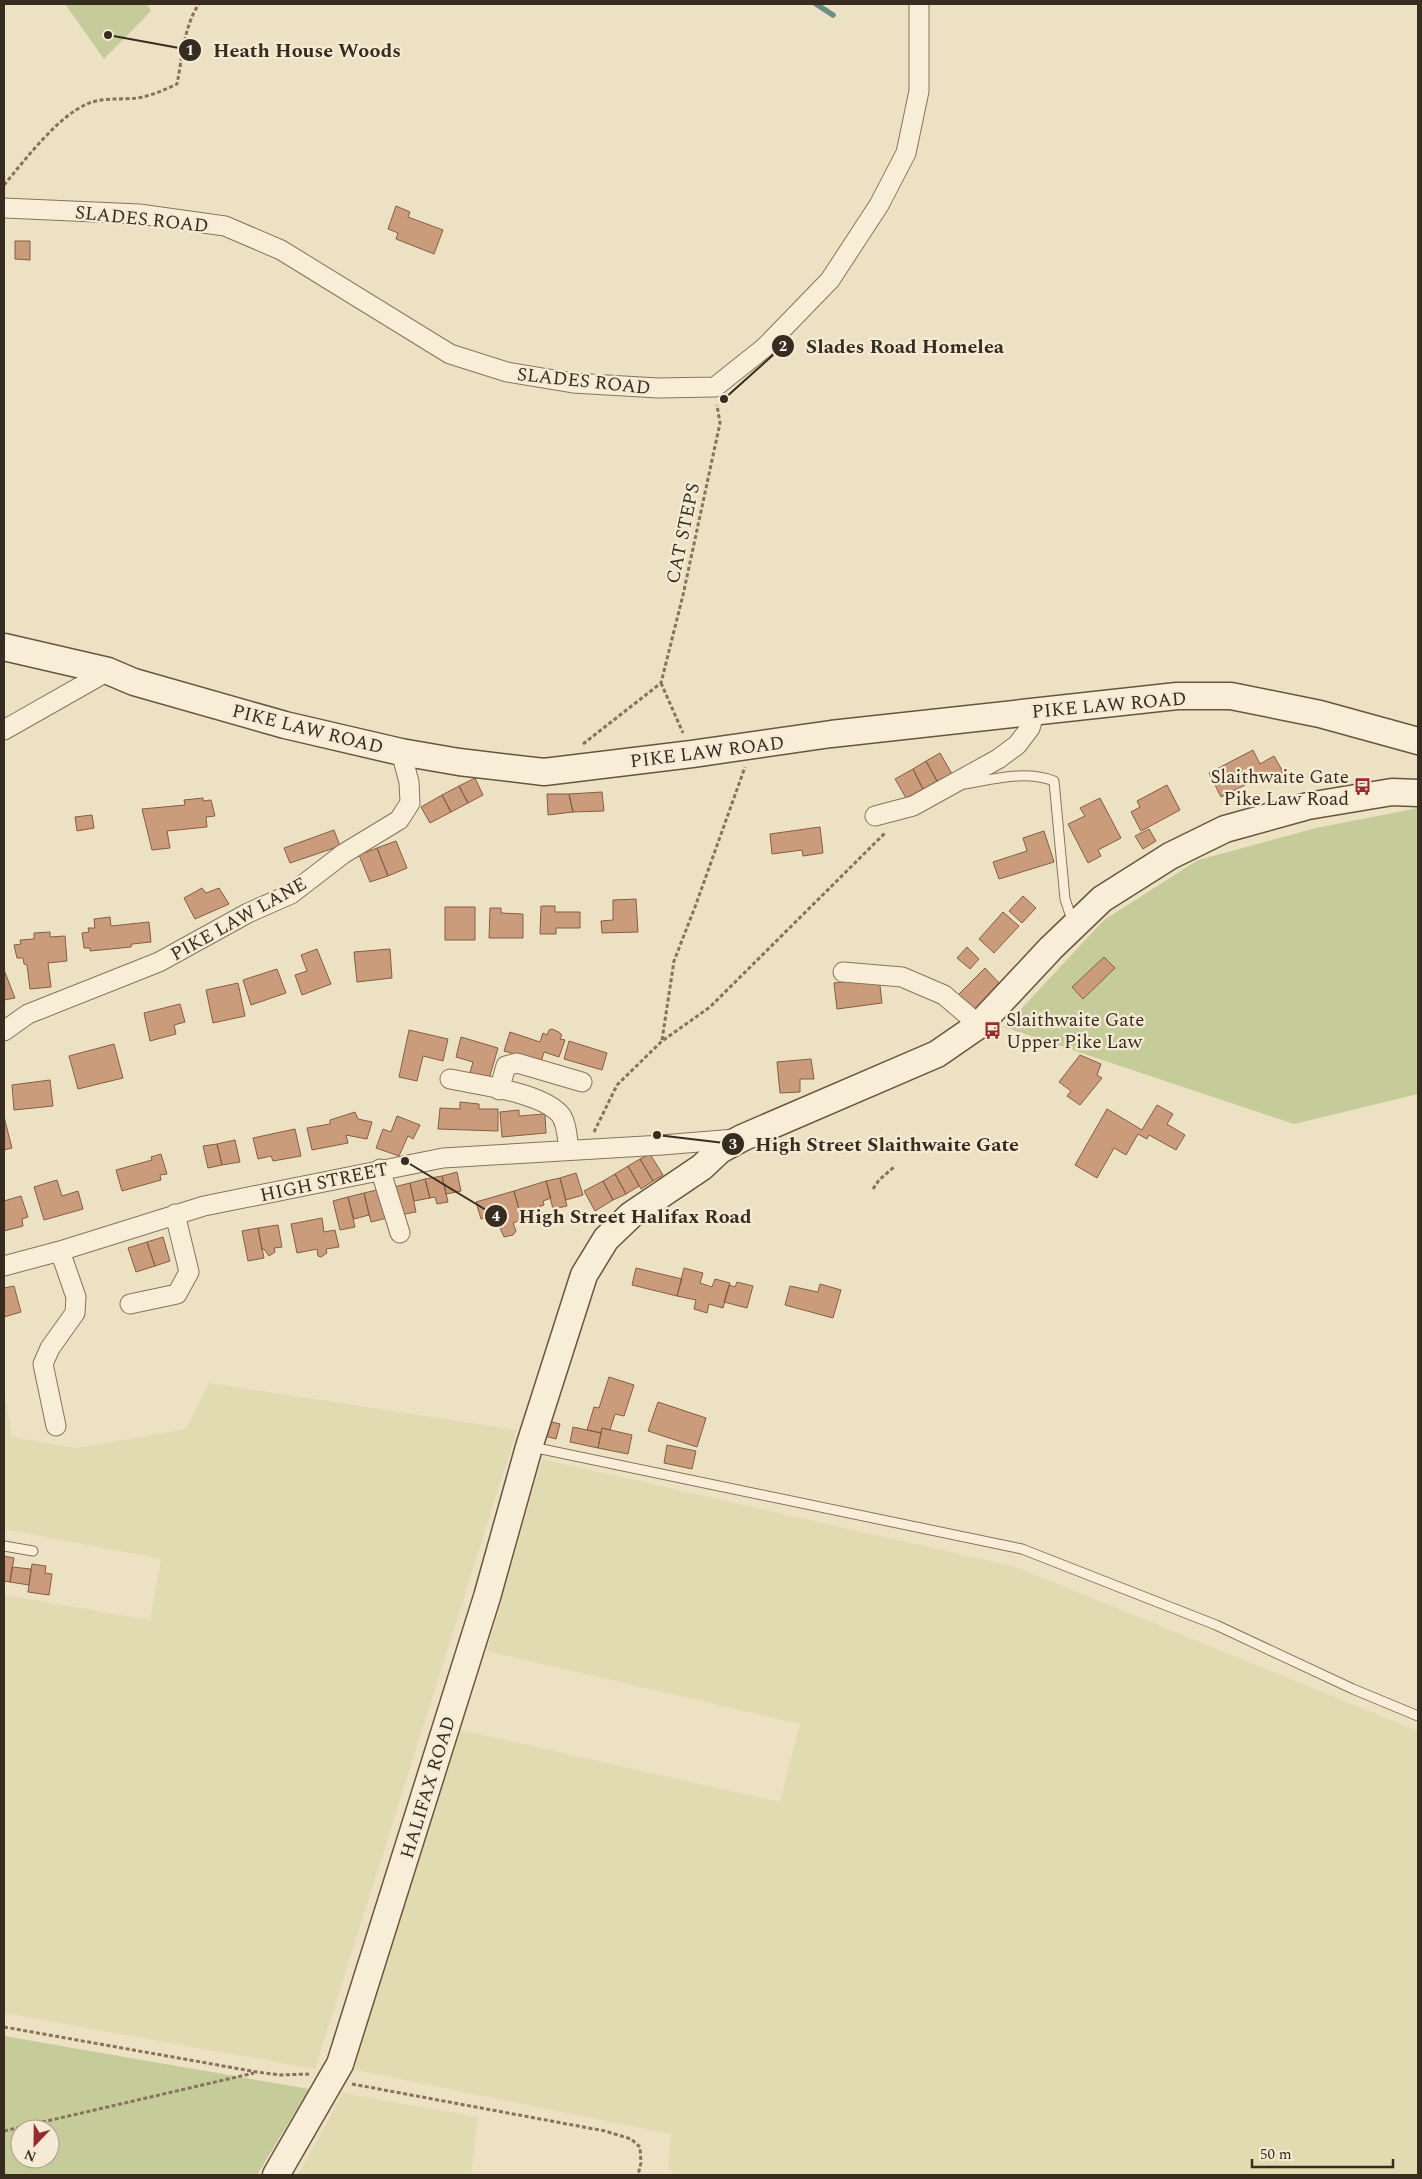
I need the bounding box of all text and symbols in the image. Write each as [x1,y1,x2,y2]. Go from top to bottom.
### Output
callout: Heath House Woods [178,32,411,67]
text: Heath House Woods [213,36,401,66]
text: 1 [186,39,194,62]
street label: SLADES ROAD [74,198,210,241]
callout: Slades Road Homelea [771,328,1014,363]
text: Slades Road Homelea [806,332,1005,362]
text: 2 [779,335,787,358]
street label: SLADES ROAD [516,360,652,403]
street label: CAT STEPS [659,480,708,586]
street label: PIKE LAW ROAD [1031,684,1188,727]
street label: PIKE LAW ROAD [229,697,386,762]
street label: PIKE LAW ROAD [628,729,786,776]
place label: Slaithwaite Gate Pike Law Road [1210,763,1349,814]
bus stop icon: Slaithwaite Gate Pike Law Road [1353,777,1373,797]
street label: PIKE LAW LANE [165,870,312,969]
place label: Slaithwaite Gate Upper Pike Law [1006,1006,1145,1057]
bus stop icon: Slaithwaite Gate Upper Pike Law [982,1020,1002,1040]
callout: High Street Slaithwaite Gate [720,1126,1029,1161]
text: High Street Slaithwaite Gate [755,1130,1019,1160]
text: 3 [729,1133,737,1156]
street label: HIGH STREET [257,1155,391,1210]
callout: High Street Halifax Road [484,1199,762,1234]
text: High Street Halifax Road [518,1202,752,1232]
text: 4 [492,1205,501,1228]
street label: HALIFAX ROAD [393,1713,464,1862]
north arrow [10,2119,60,2169]
scale bar [1252,2136,1393,2168]
text: 50 m [1260,2143,1292,2166]
text: N [21,2144,40,2167]

